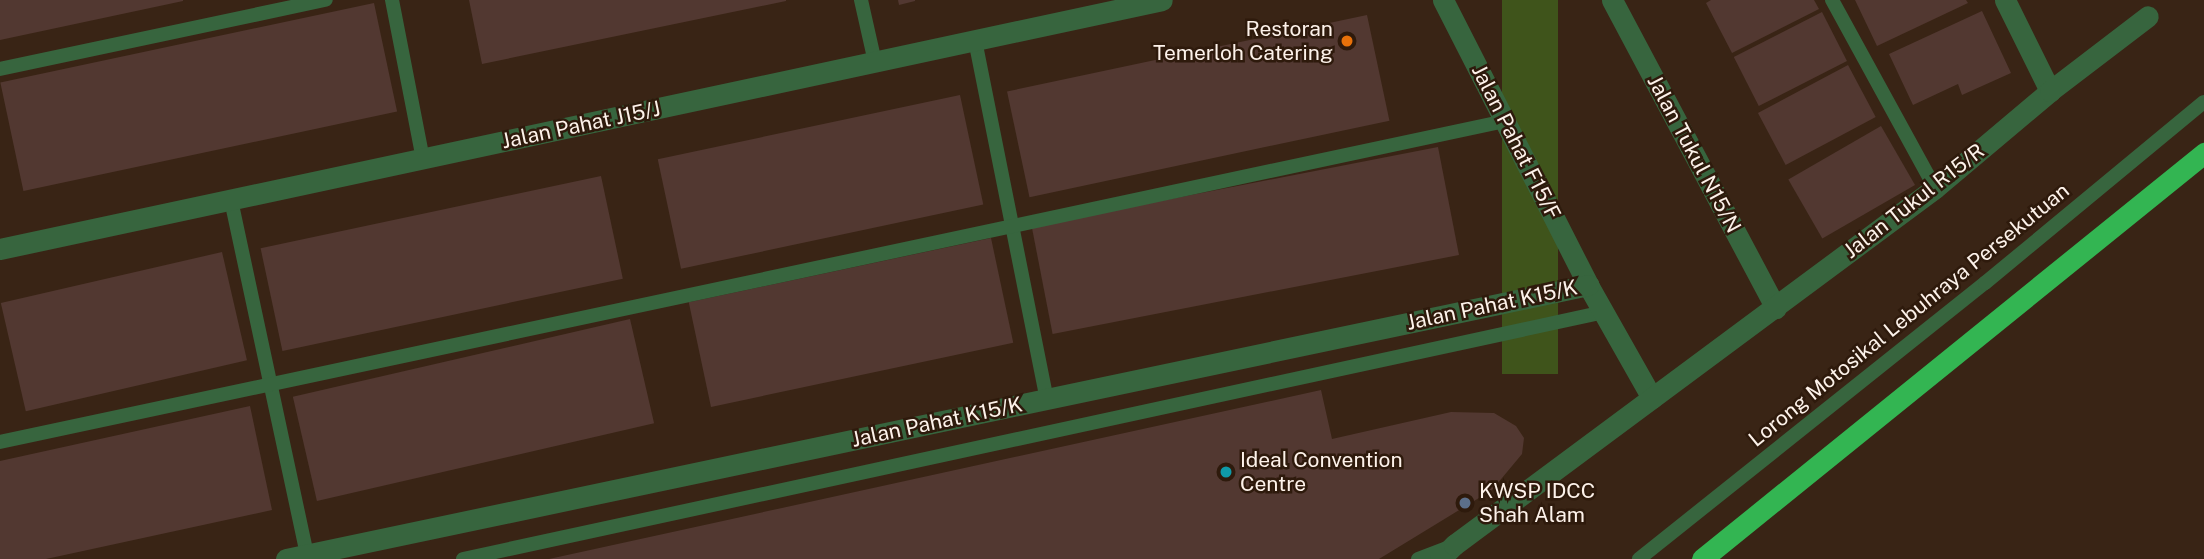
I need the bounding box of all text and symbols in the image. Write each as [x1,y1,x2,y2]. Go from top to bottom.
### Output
place label: Restoran Temerloh Catering [1153,16,1333,66]
marker: Restoran Temerloh Catering [1339,33,1355,49]
street label: Jalan Pahat F15/F [1466,60,1566,224]
street label: Jalan Tukul N15/N [1642,71,1746,237]
street label: Jalan Pahat J15/J [499,96,663,154]
street label: Jalan Tukul R15/R [1839,138,1989,264]
street label: Lorong Motosikal Lebuhraya Persekutuan [1744,178,2074,452]
street label: Jalan Pahat K15/K [1404,275,1580,335]
street label: Jalan Pahat K15/K [849,392,1025,452]
place label: Ideal Convention Centre [1240,447,1403,497]
marker: Ideal Convention Centre [1218,464,1234,480]
place label: KWSP IDCC Shah Alam [1479,478,1595,528]
marker: KWSP IDCC Shah Alam [1457,495,1473,511]

